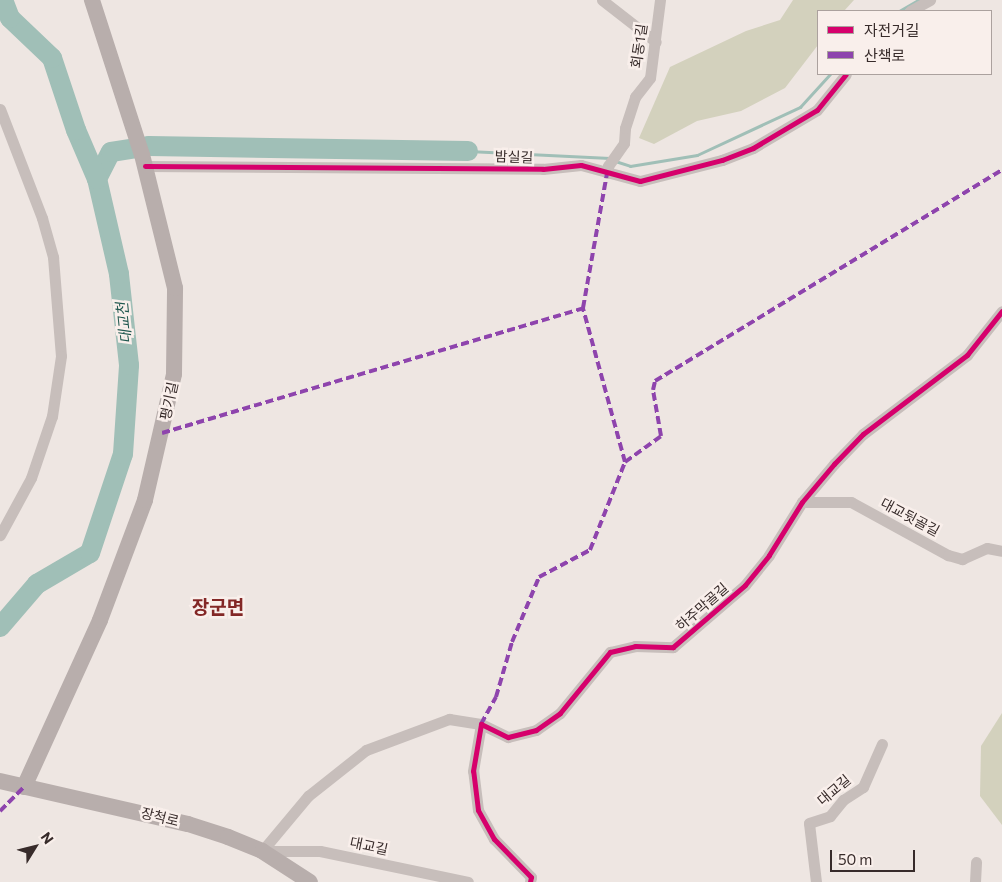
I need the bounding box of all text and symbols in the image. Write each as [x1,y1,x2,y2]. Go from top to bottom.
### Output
legend [817,10,992,75]
text: 자전거길 [864,21,919,39]
street label: 회동1길 [628,23,650,69]
text: 산책로 [864,46,905,64]
street label: 밤실길 [494,148,534,166]
water label: 대교천 [113,301,135,345]
street label: 평기길 [157,380,181,422]
street label: 대교뒷골길 [878,494,942,540]
street label: 하주막골길 [672,580,732,634]
district label: 장군면 [192,596,244,618]
street label: 대교길 [814,771,854,809]
street label: 장척로 [139,804,181,830]
north arrow [10,822,60,872]
text: N [38,829,58,847]
street label: 대교길 [348,834,390,858]
scale bar [832,840,917,872]
text: 50 m [838,850,872,868]

